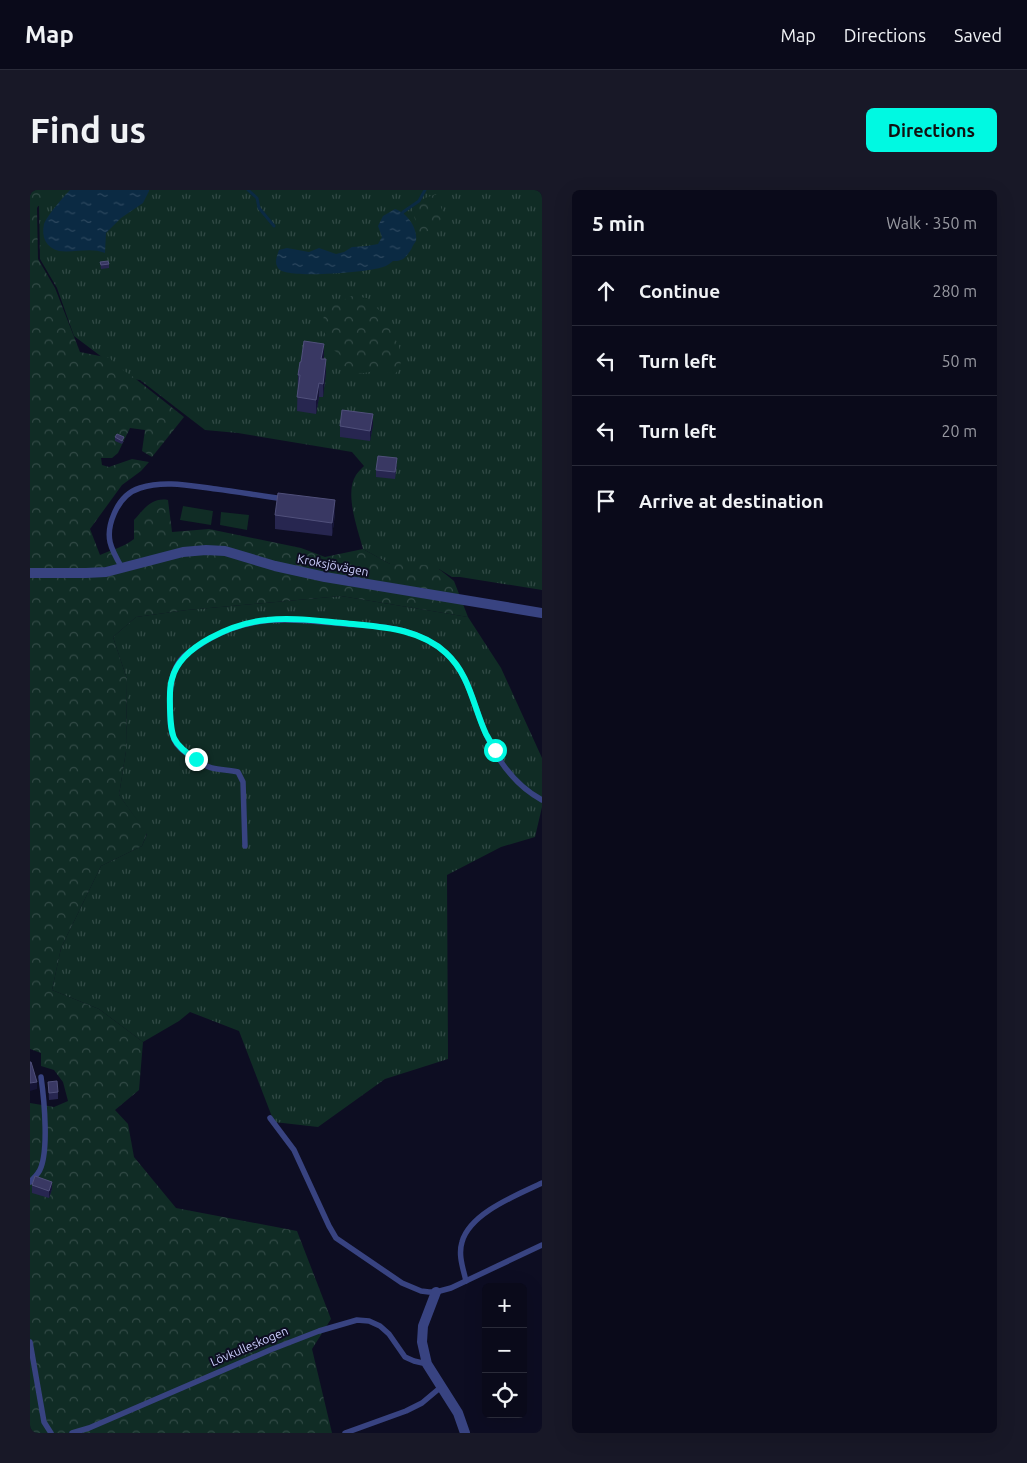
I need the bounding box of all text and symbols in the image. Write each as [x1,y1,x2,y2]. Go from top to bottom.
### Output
text: Map [25,21,74,48]
text: Map [780,25,816,45]
text: Directions [844,25,926,45]
text: Saved [954,25,1002,45]
button: Directions [866,108,997,152]
text: Find us [30,110,146,150]
text: 5 min [592,211,645,235]
text: Walk · 350 m [886,214,977,232]
icon: ahead [592,277,620,305]
text: Continue [639,280,720,302]
text: 280 m [932,282,977,300]
icon: left [592,347,620,375]
text: Turn left [639,350,717,372]
text: 50 m [941,352,977,370]
icon: left [592,417,620,445]
text: Turn left [639,420,717,442]
text: 20 m [941,422,977,440]
icon: arrive [592,487,620,515]
text: Arrive at destination [639,490,824,512]
street label: Kroksjövägen [296,552,370,578]
route start [484,739,507,762]
route end [185,748,208,771]
map controls [482,1283,527,1418]
button: + [482,1283,527,1328]
street label: Lövkulleskogen [208,1324,290,1368]
button: − [482,1328,527,1373]
button: locate [482,1373,527,1418]

